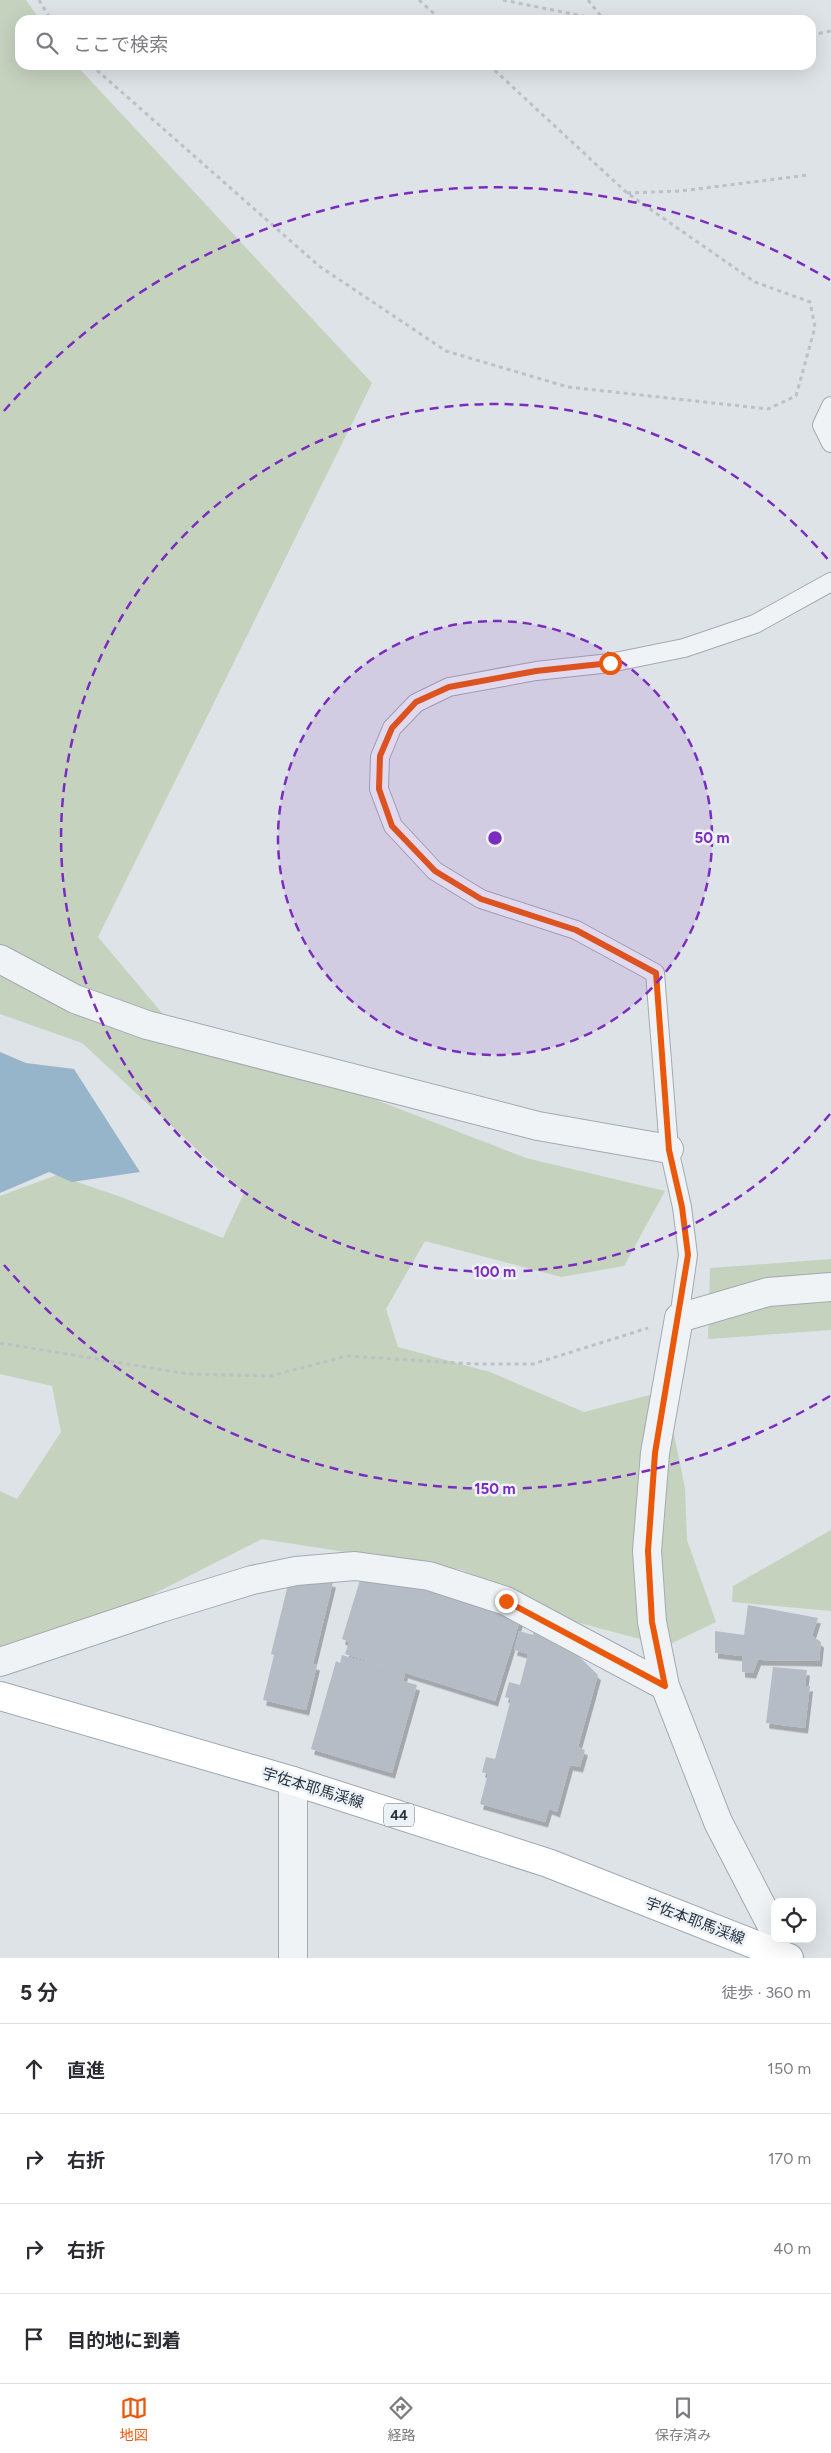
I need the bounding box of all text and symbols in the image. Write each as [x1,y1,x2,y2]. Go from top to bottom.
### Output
search box [15,15,816,70]
icon: search [33,29,61,57]
text: ここで検索 [73,33,168,56]
route start [599,652,622,675]
centre of rings [486,829,504,847]
text: 50 m [694,829,730,847]
text: 100 m [474,1263,516,1281]
text: 150 m [474,1480,516,1498]
route end [495,1590,518,1613]
street label: 宇佐本耶馬渓線 [260,1764,366,1812]
road number: 44 [384,1804,414,1826]
street label: 宇佐本耶馬渓線 [643,1894,747,1948]
map controls [771,1898,816,1943]
button: locate [771,1898,816,1943]
text: 5 分 [20,1980,58,2005]
text: 徒歩 · 360 m [721,1983,811,2002]
icon: ahead [20,2055,48,2083]
text: 直進 [67,2059,105,2082]
text: 150 m [767,2059,811,2078]
icon: right [20,2145,48,2173]
text: 右折 [67,2149,105,2172]
text: 170 m [768,2149,811,2168]
icon: right [20,2235,48,2263]
text: 右折 [67,2239,105,2262]
text: 40 m [773,2239,811,2258]
icon: arrive [20,2325,48,2353]
text: 目的地に到着 [67,2329,181,2352]
tab: 地図 [120,2394,148,2444]
tab: 経路 [387,2394,415,2444]
tab: 保存済み [655,2394,711,2444]

